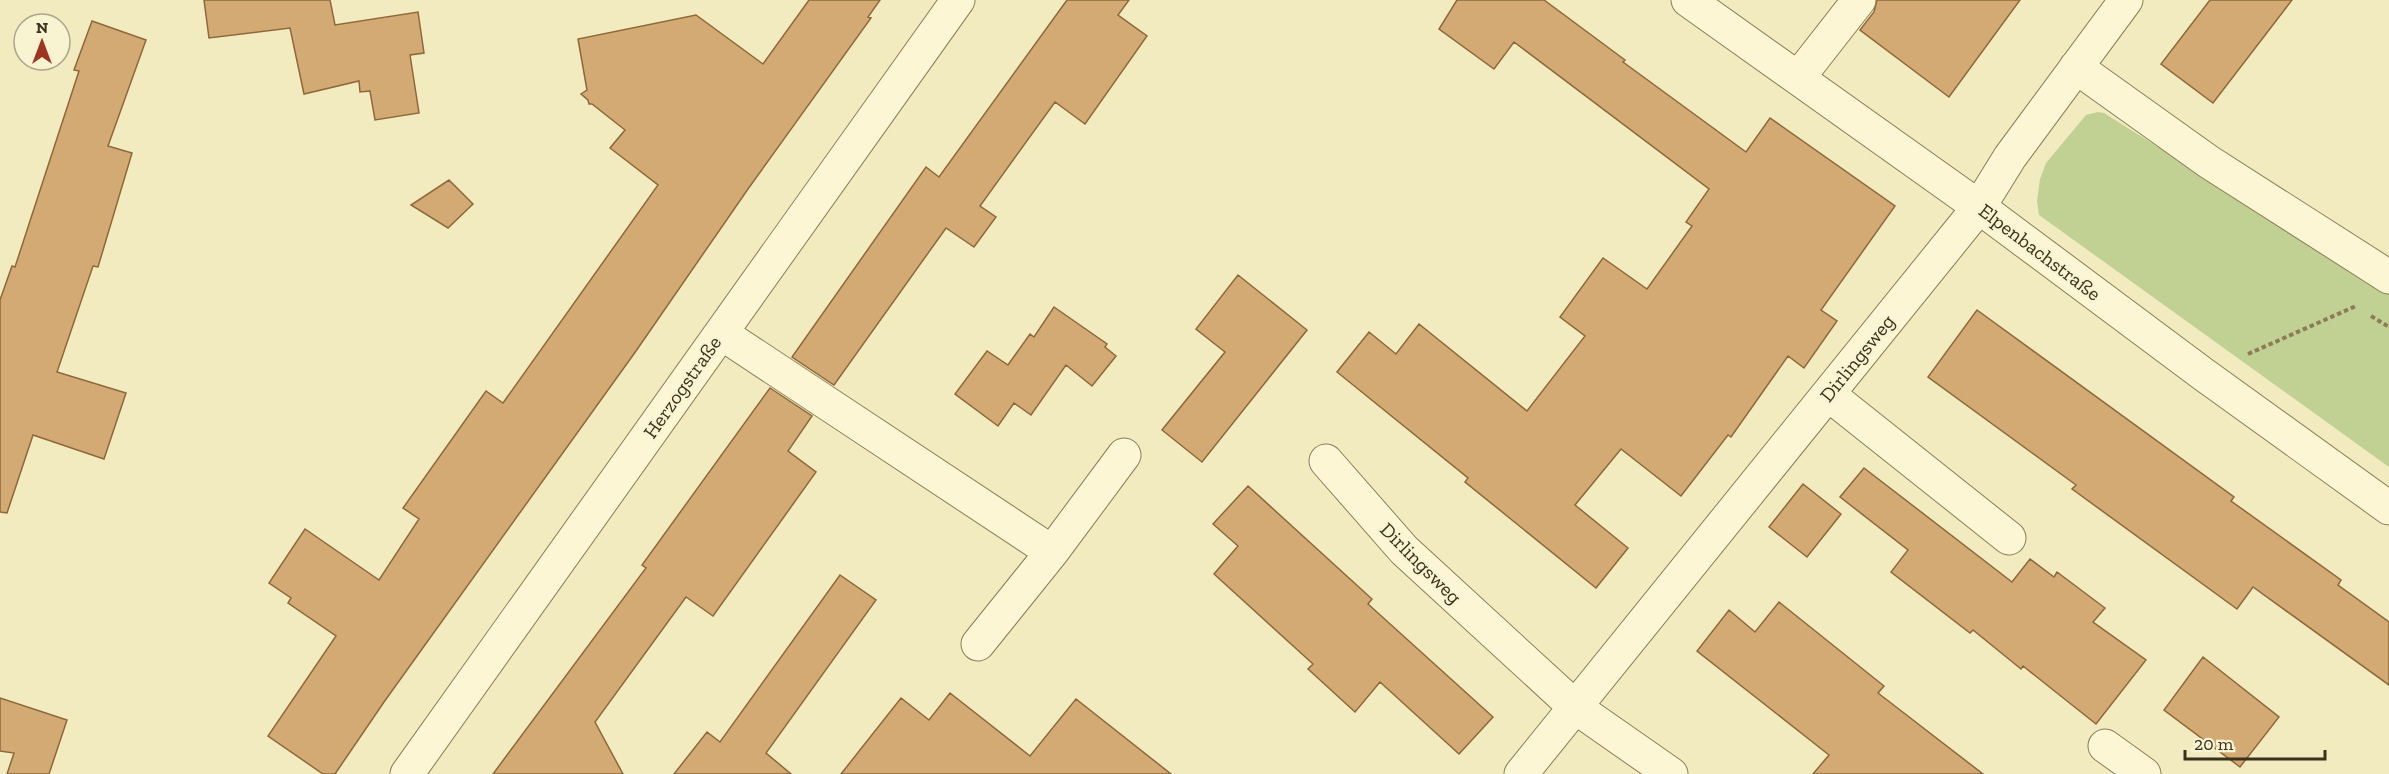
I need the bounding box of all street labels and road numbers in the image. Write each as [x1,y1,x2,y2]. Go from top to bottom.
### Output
street label: Elpenbachstraße [1974,198,2106,306]
street label: Dirlingsweg [1814,309,1900,407]
street label: Herzogstraße [638,331,726,443]
street label: Dirlingsweg [1375,517,1467,609]

